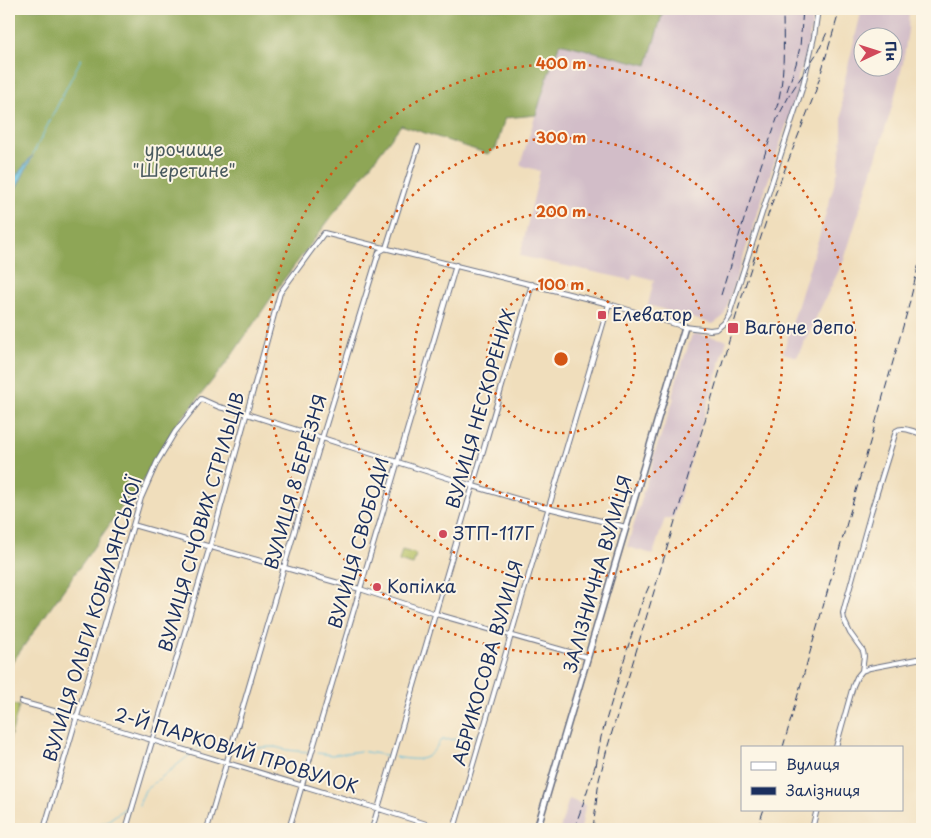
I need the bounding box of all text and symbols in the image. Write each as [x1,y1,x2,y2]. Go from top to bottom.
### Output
north arrow [854,28,904,78]
text: Пн [880,40,903,62]
text: 400 m [536,51,586,74]
text: 300 m [536,125,586,148]
park label: урочище "Шеретине" [132,135,236,183]
text: 200 m [536,199,586,222]
text: 100 m [538,272,584,295]
place label: Елеватор [612,300,692,327]
street label: ВУЛИЦЯ НЕСКОРЕНИХ [438,306,521,511]
marker: Елеватор [596,309,608,321]
place label: Вагоне депо [744,313,854,340]
marker: Вагоне депо [726,321,740,335]
centre of rings [552,350,570,368]
street label: ВУЛИЦЯ СІЧОВИХ СТРІЛЬЦІВ [150,389,251,655]
street label: ВУЛИЦЯ 8 БЕРЕЗНЯ [257,391,333,572]
street label: ВУЛИЦЯ СВОБОДИ [320,454,395,631]
street label: ВУЛИЦЯ ОЛЬГИ КОБИЛЯНСЬКОЇ [35,471,148,764]
street label: ЗАЛІЗНИЧНА ВУЛИЦЯ [555,472,638,675]
place label: ЗТП-117Г [453,519,534,546]
marker: ЗТП-117Г [437,528,449,540]
street label: АБРИКОСОВА ВУЛИЦЯ [444,557,529,768]
place label: Копілка [387,572,457,599]
marker: Копілка [371,581,383,593]
street label: 2-Й ПАРКОВИЙ ПРОВУЛОК [111,700,361,800]
legend [741,746,904,810]
text: Вулиця [786,752,840,775]
text: Залізниця [785,778,860,801]

